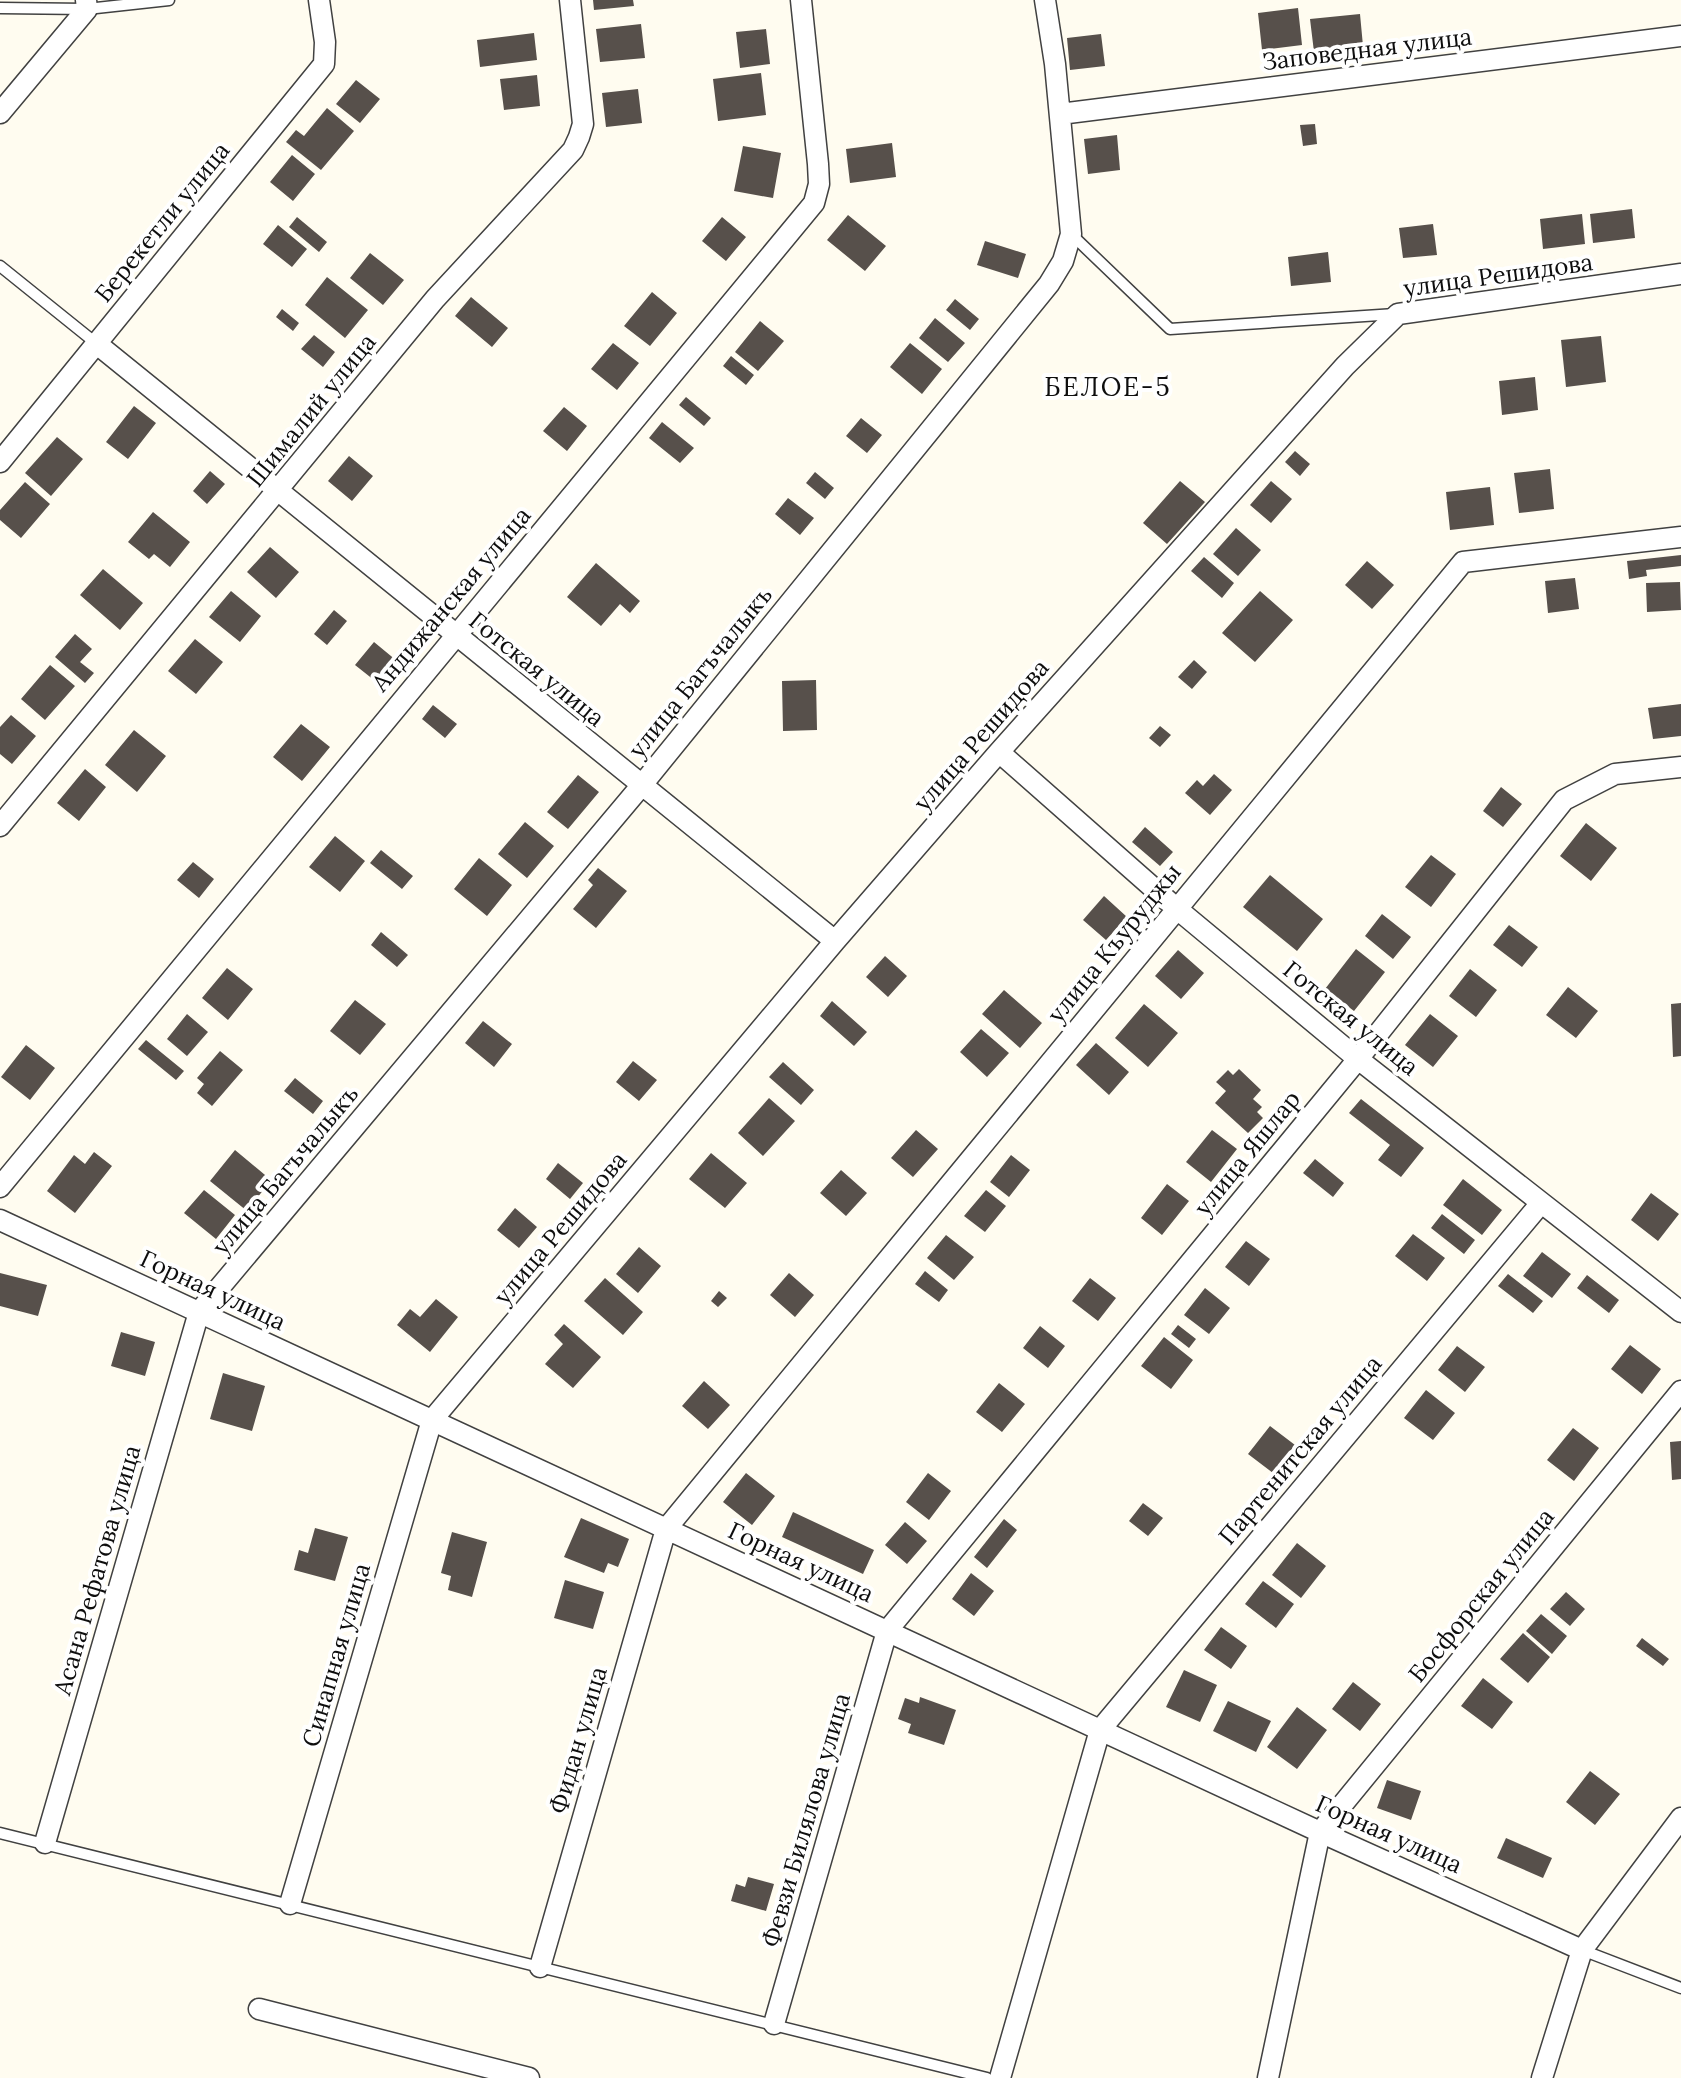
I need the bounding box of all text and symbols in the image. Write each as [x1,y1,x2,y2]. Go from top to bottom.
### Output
street label: Заповедная улица [1260,21,1474,77]
street label: Берекетли улица [88,136,236,308]
street label: улица Решидова [1401,246,1595,304]
street label: Шималий улица [240,327,382,493]
district label: БЕЛОЕ-5 [1044,370,1172,403]
street label: Андижанская улица [364,500,537,698]
street label: улица Багъчалыкъ [621,580,779,764]
street label: Готская улица [463,605,611,733]
street label: улица Решидова [907,653,1055,817]
street label: улица Къуруджы [1040,857,1188,1029]
street label: Готская улица [1277,954,1425,1082]
street label: улица Багъчалыкъ [205,1079,365,1261]
street label: улица Яшлар [1187,1084,1307,1222]
street label: улица Решидова [487,1145,633,1311]
street label: Горная улица [135,1243,291,1337]
street label: Партенитская улица [1212,1349,1388,1551]
street label: Асана Рефатова улица [46,1442,148,1699]
street label: Босфорская улица [1401,1502,1561,1688]
street label: Горная улица [723,1515,879,1609]
street label: Синапная улица [295,1560,377,1750]
street label: Фидан улица [542,1663,614,1817]
street label: Февзи Билялова улица [755,1689,857,1951]
street label: Горная улица [1311,1788,1467,1880]

